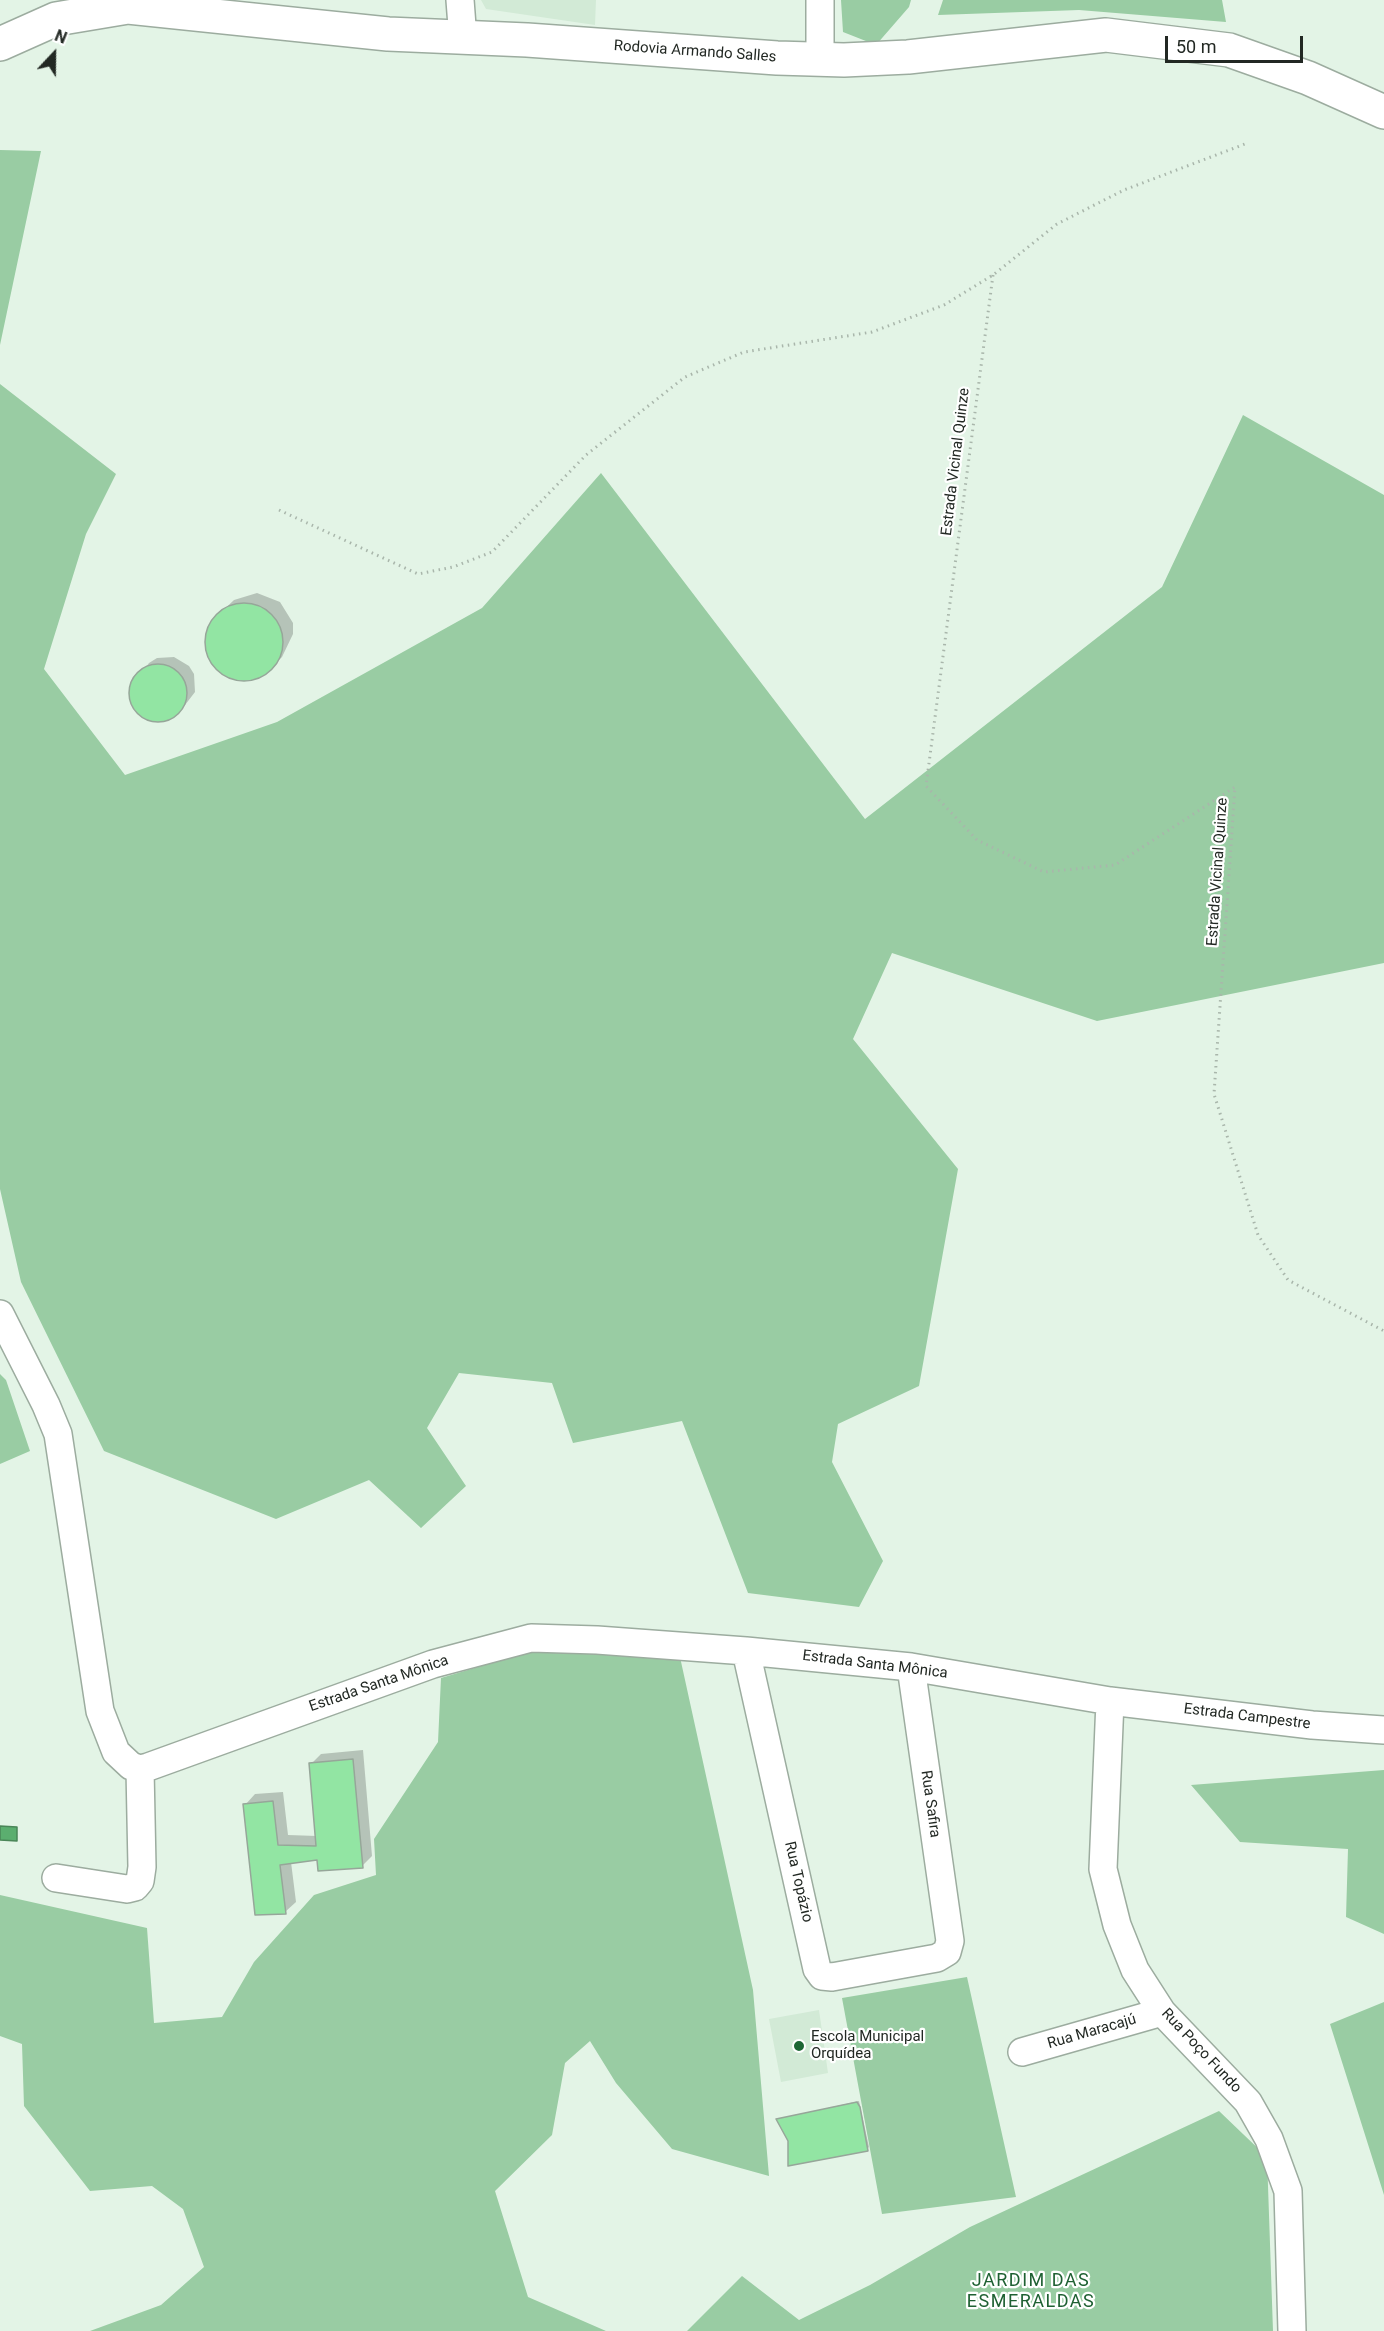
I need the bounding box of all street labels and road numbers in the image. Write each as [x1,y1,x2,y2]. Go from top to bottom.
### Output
street label: Rodovia Armando Salles [613,37,777,67]
street label: Estrada Vicinal Quinze [938,387,974,537]
street label: Estrada Vicinal Quinze [1204,797,1232,947]
street label: Estrada Santa Mônica [801,1647,949,1683]
street label: Estrada Santa Mônica [307,1652,451,1716]
street label: Estrada Campestre [1183,1700,1311,1734]
street label: Rua Safira [916,1769,944,1839]
street label: Rua Topázio [780,1840,816,1924]
street label: Rua Poço Fundo [1157,2005,1245,2097]
street label: Rua Maracajú [1046,2011,1138,2053]

